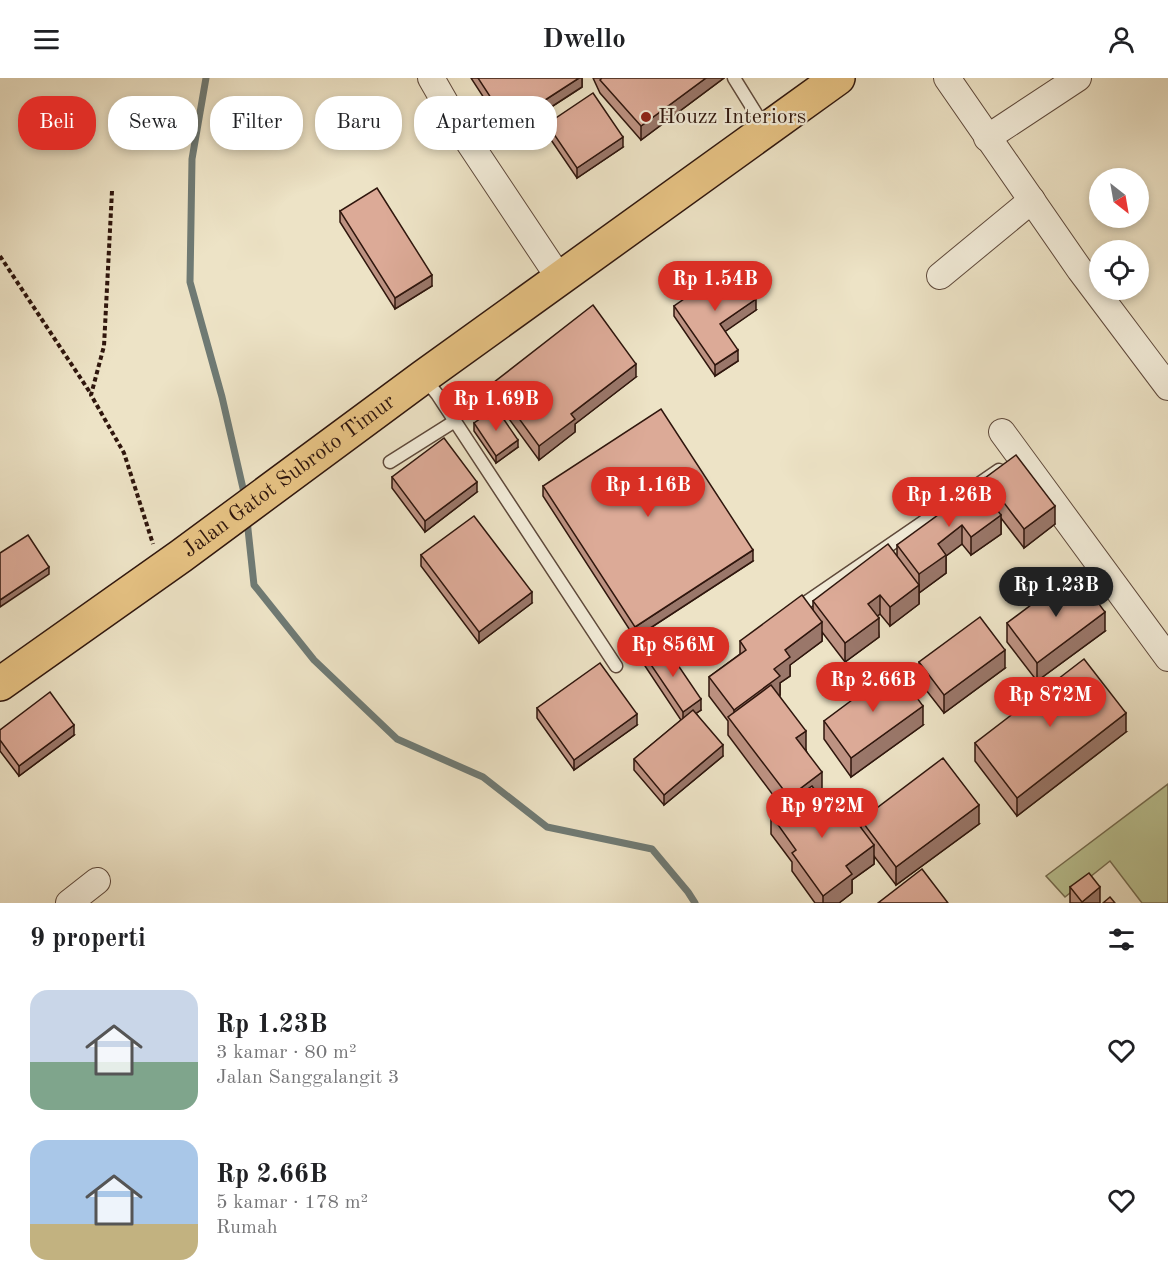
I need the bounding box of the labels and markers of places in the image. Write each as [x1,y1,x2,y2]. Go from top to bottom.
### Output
place label: Houzz Interiors [658,106,806,128]
marker: Houzz Interiors [639,110,653,124]
pin: Rp 1.54B [653,261,777,312]
pin: Rp 1.69B [434,381,558,432]
pin: Rp 1.16B [586,467,710,518]
pin: Rp 1.26B [887,477,1011,528]
pin: Rp 1.23B [994,567,1118,618]
pin: Rp 856M [618,627,728,678]
pin: Rp 2.66B [811,662,935,713]
pin: Rp 872M [995,677,1105,728]
pin: Rp 972M [767,788,877,839]

